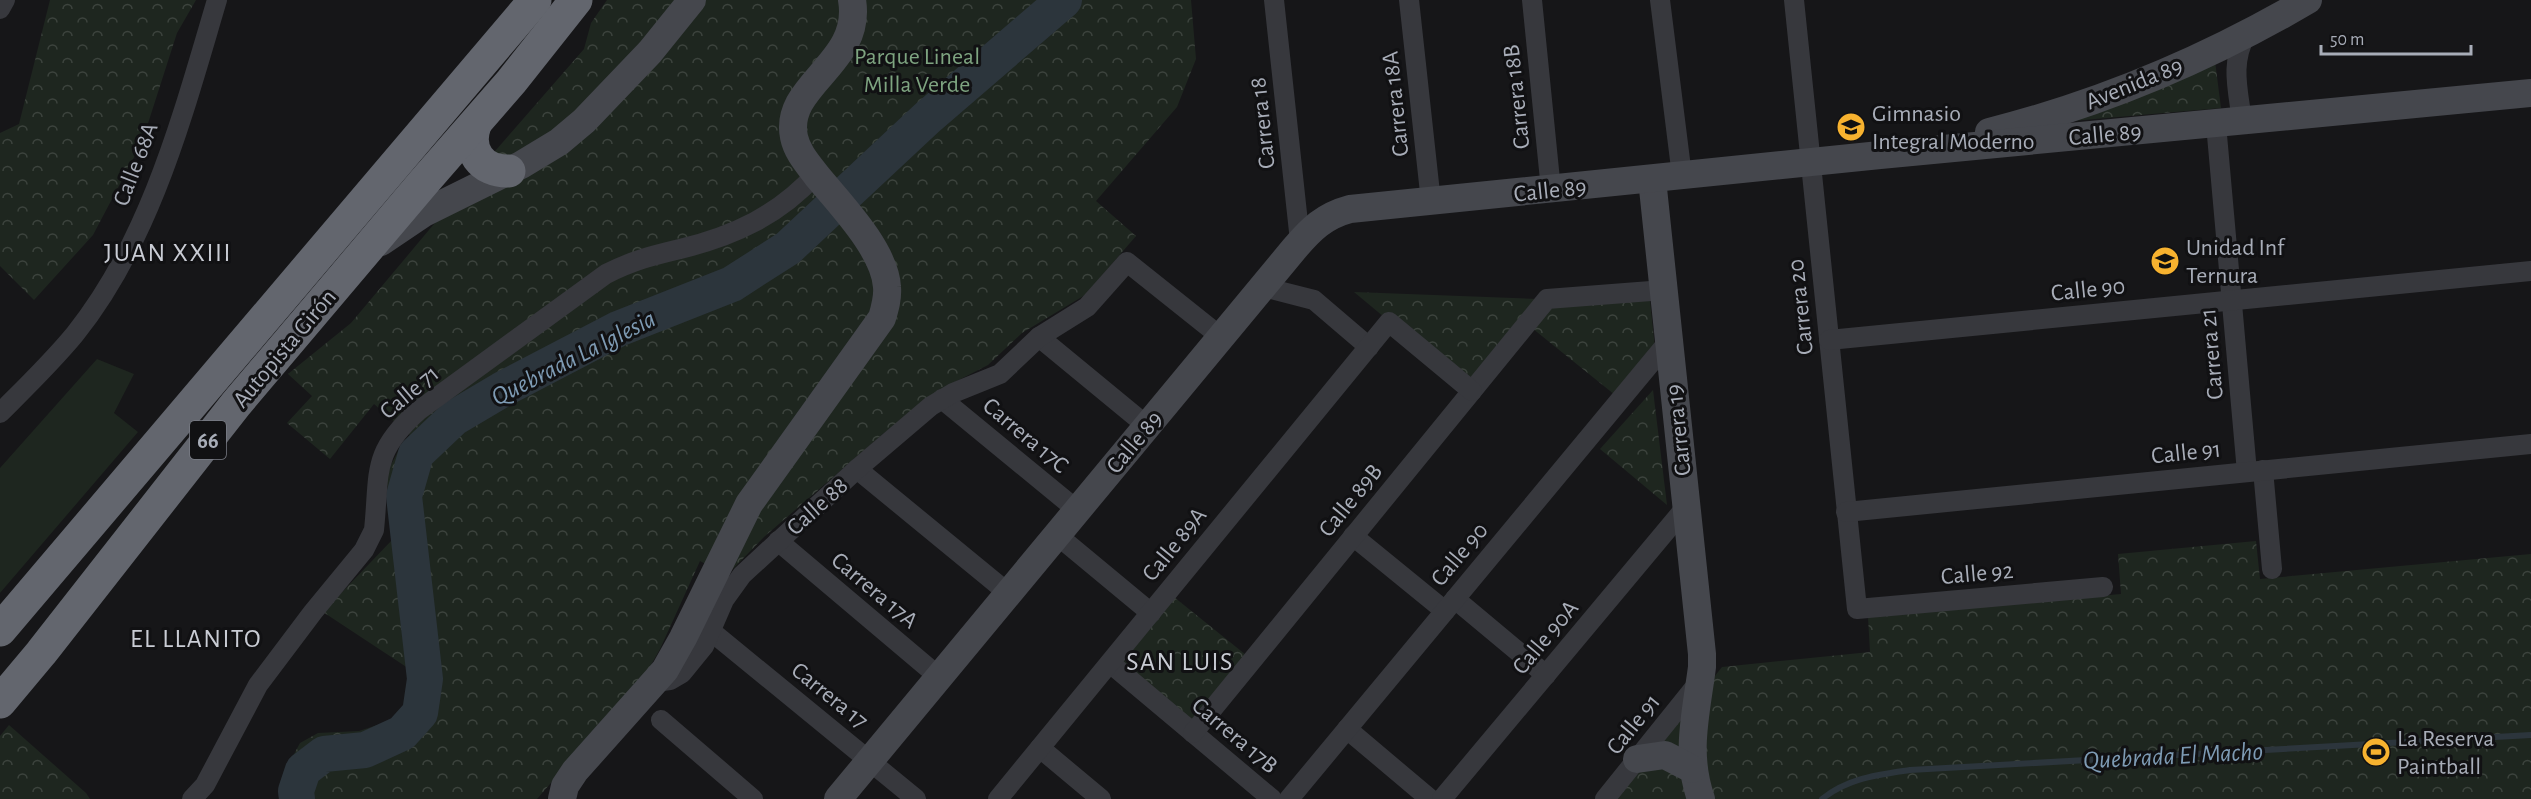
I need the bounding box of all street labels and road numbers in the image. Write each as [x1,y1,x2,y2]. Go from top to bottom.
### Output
street label: Carrera 18B [1500,43,1534,150]
street label: Carrera 18A [1379,50,1413,158]
street label: Avenida 89 [2082,54,2186,114]
street label: Carrera 18 [1246,76,1280,170]
street label: Calle 68A [109,119,163,209]
street label: Calle 89 [2068,120,2143,150]
street label: Calle 89 [1512,175,1588,207]
street label: Carrera 20 [1784,258,1818,356]
street label: Calle 90 [2050,274,2126,306]
street label: Autopista Girón [229,285,341,412]
street label: Carrera 21 [2196,307,2228,401]
street label: Calle 71 [376,361,444,424]
street label: Carrera 19 [1662,383,1696,477]
street label: Carrera 17C [978,393,1073,478]
street label: Calle 89 [1102,407,1167,478]
road number: 66 [190,421,226,459]
street label: Calle 91 [2150,437,2222,469]
street label: Calle 89B [1314,460,1387,542]
street label: Calle 88 [782,473,853,540]
street label: Calle 89A [1138,503,1212,586]
street label: Calle 90 [1427,518,1493,591]
street label: Carrera 17A [827,548,922,634]
street label: Calle 92 [1940,559,2014,589]
street label: Calle 90A [1508,596,1583,679]
street label: Carrera 17 [787,658,872,734]
street label: Calle 91 [1602,690,1665,759]
street label: Carrera 17B [1187,693,1282,778]

